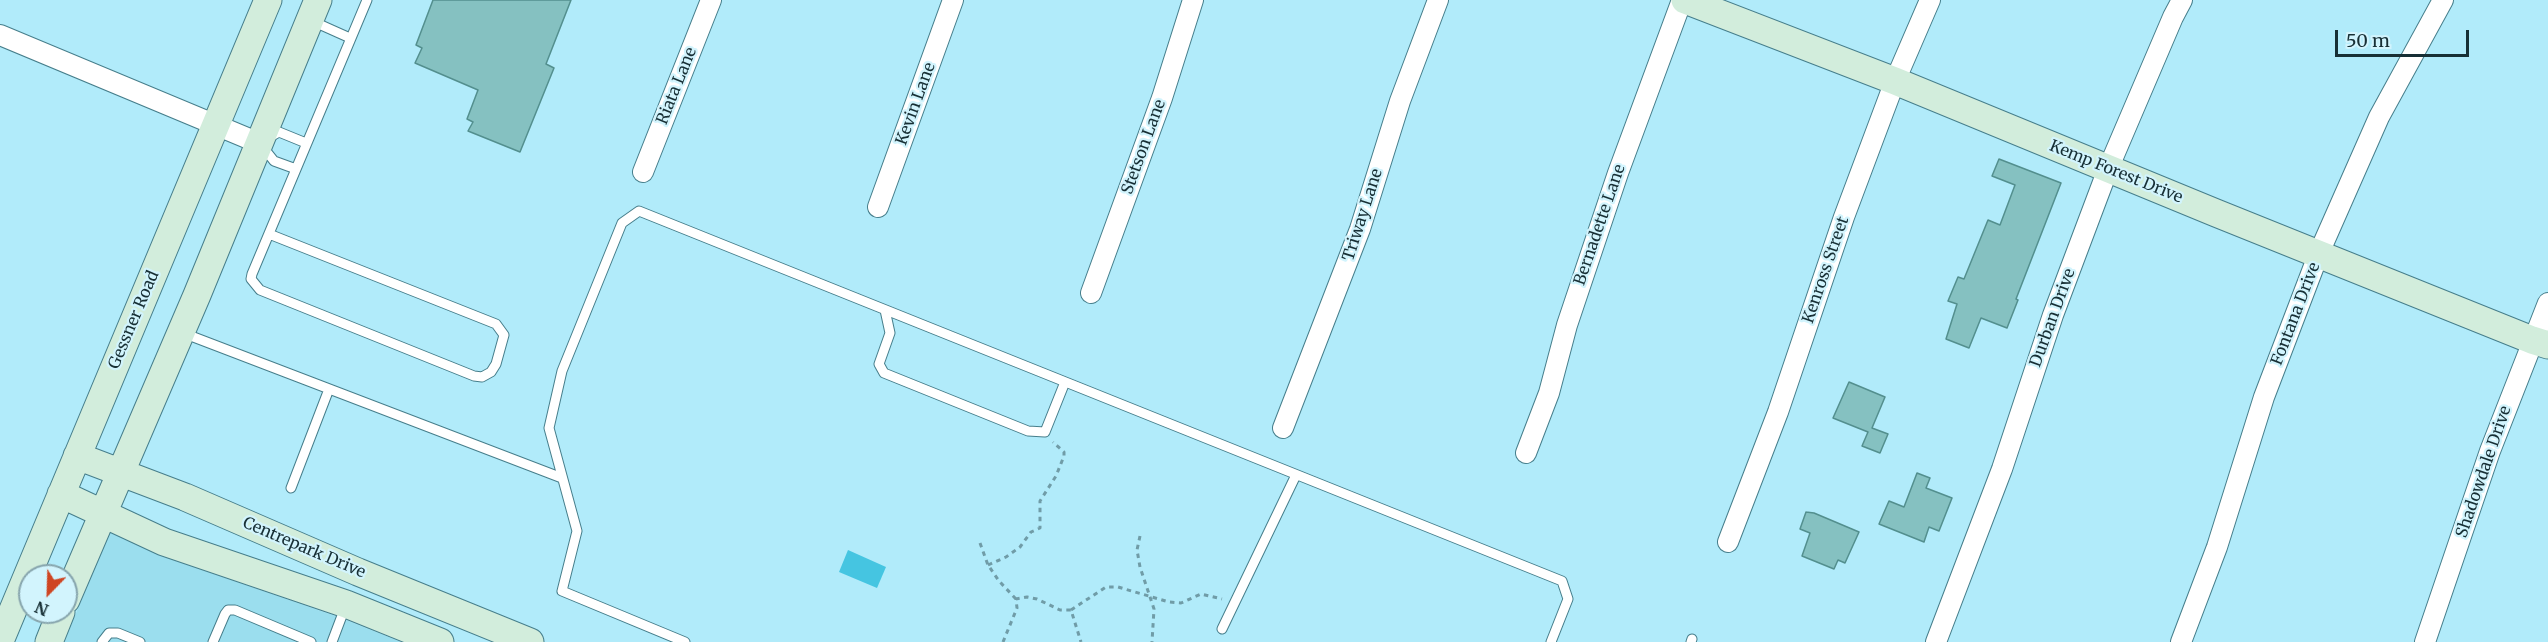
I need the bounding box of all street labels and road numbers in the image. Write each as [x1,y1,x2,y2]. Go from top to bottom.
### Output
street label: Riata Lane [653,45,701,127]
street label: Kevin Lane [892,60,940,148]
street label: Stetson Lane [1118,97,1170,197]
street label: Kemp Forest Drive [2047,137,2185,207]
street label: Bernadette Lane [1570,162,1630,288]
street label: Triway Lane [1339,166,1387,264]
street label: Kenross Street [1799,214,1853,326]
street label: Fontana Drive [2268,260,2324,368]
street label: Durban Drive [2026,266,2080,370]
street label: Gessner Road [105,268,163,372]
street label: Shadowdale Drive [2452,404,2516,540]
street label: Centrepark Drive [240,514,368,582]

